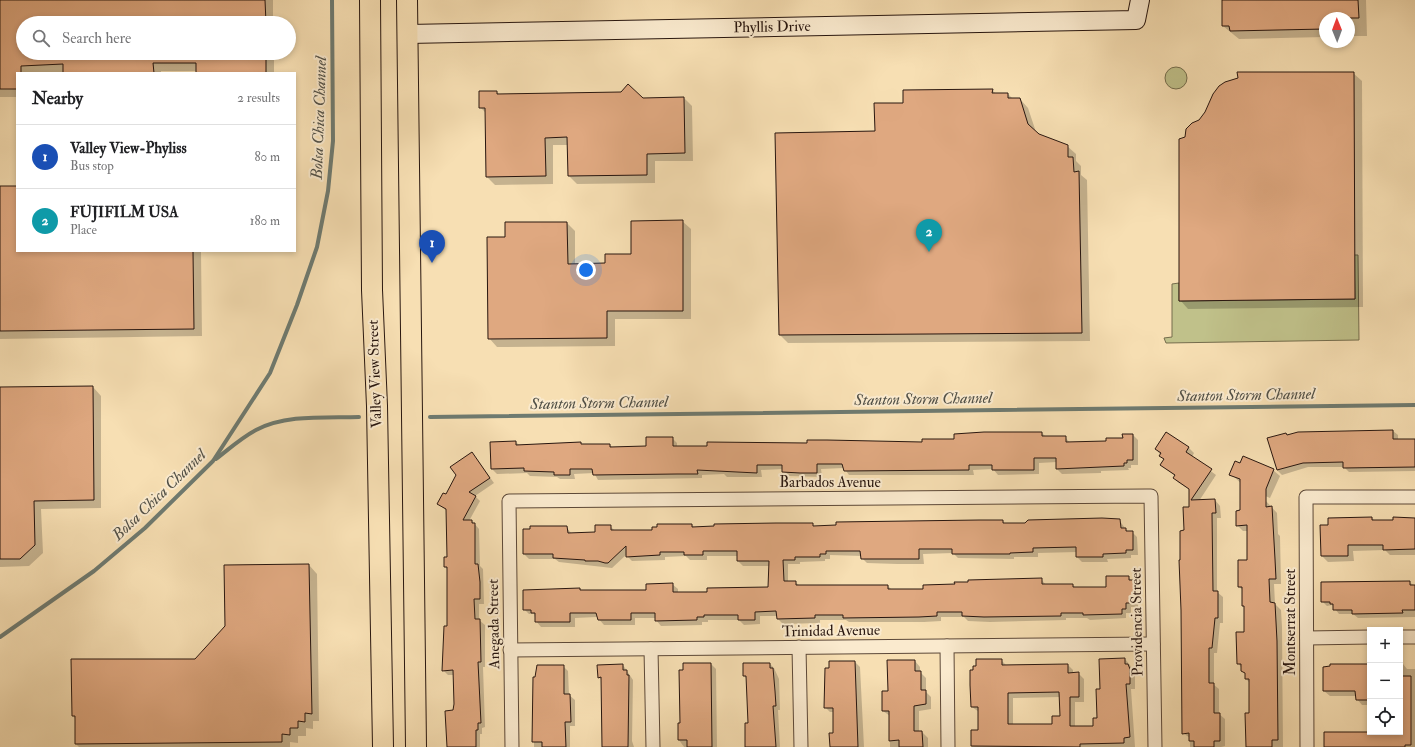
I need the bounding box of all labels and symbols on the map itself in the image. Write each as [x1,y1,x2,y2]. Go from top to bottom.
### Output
north arrow [1319,12,1355,48]
street label: Phyllis Drive [733,17,811,37]
water label: Bolsa Chica Channel [307,55,331,181]
pin: 2 [916,219,942,252]
pin: 1 [419,230,445,263]
your location [576,260,596,280]
street label: Valley View Street [364,319,386,429]
water label: Stanton Storm Channel [1176,384,1316,406]
water label: Stanton Storm Channel [853,388,993,410]
water label: Stanton Storm Channel [529,392,669,414]
water label: Bolsa Chica Channel [107,444,211,546]
street label: Barbados Avenue [779,473,881,492]
street label: Providencia Street [1127,567,1147,676]
street label: Montserrat Street [1281,568,1300,675]
street label: Anegada Street [484,579,504,670]
street label: Trinidad Avenue [782,621,880,641]

